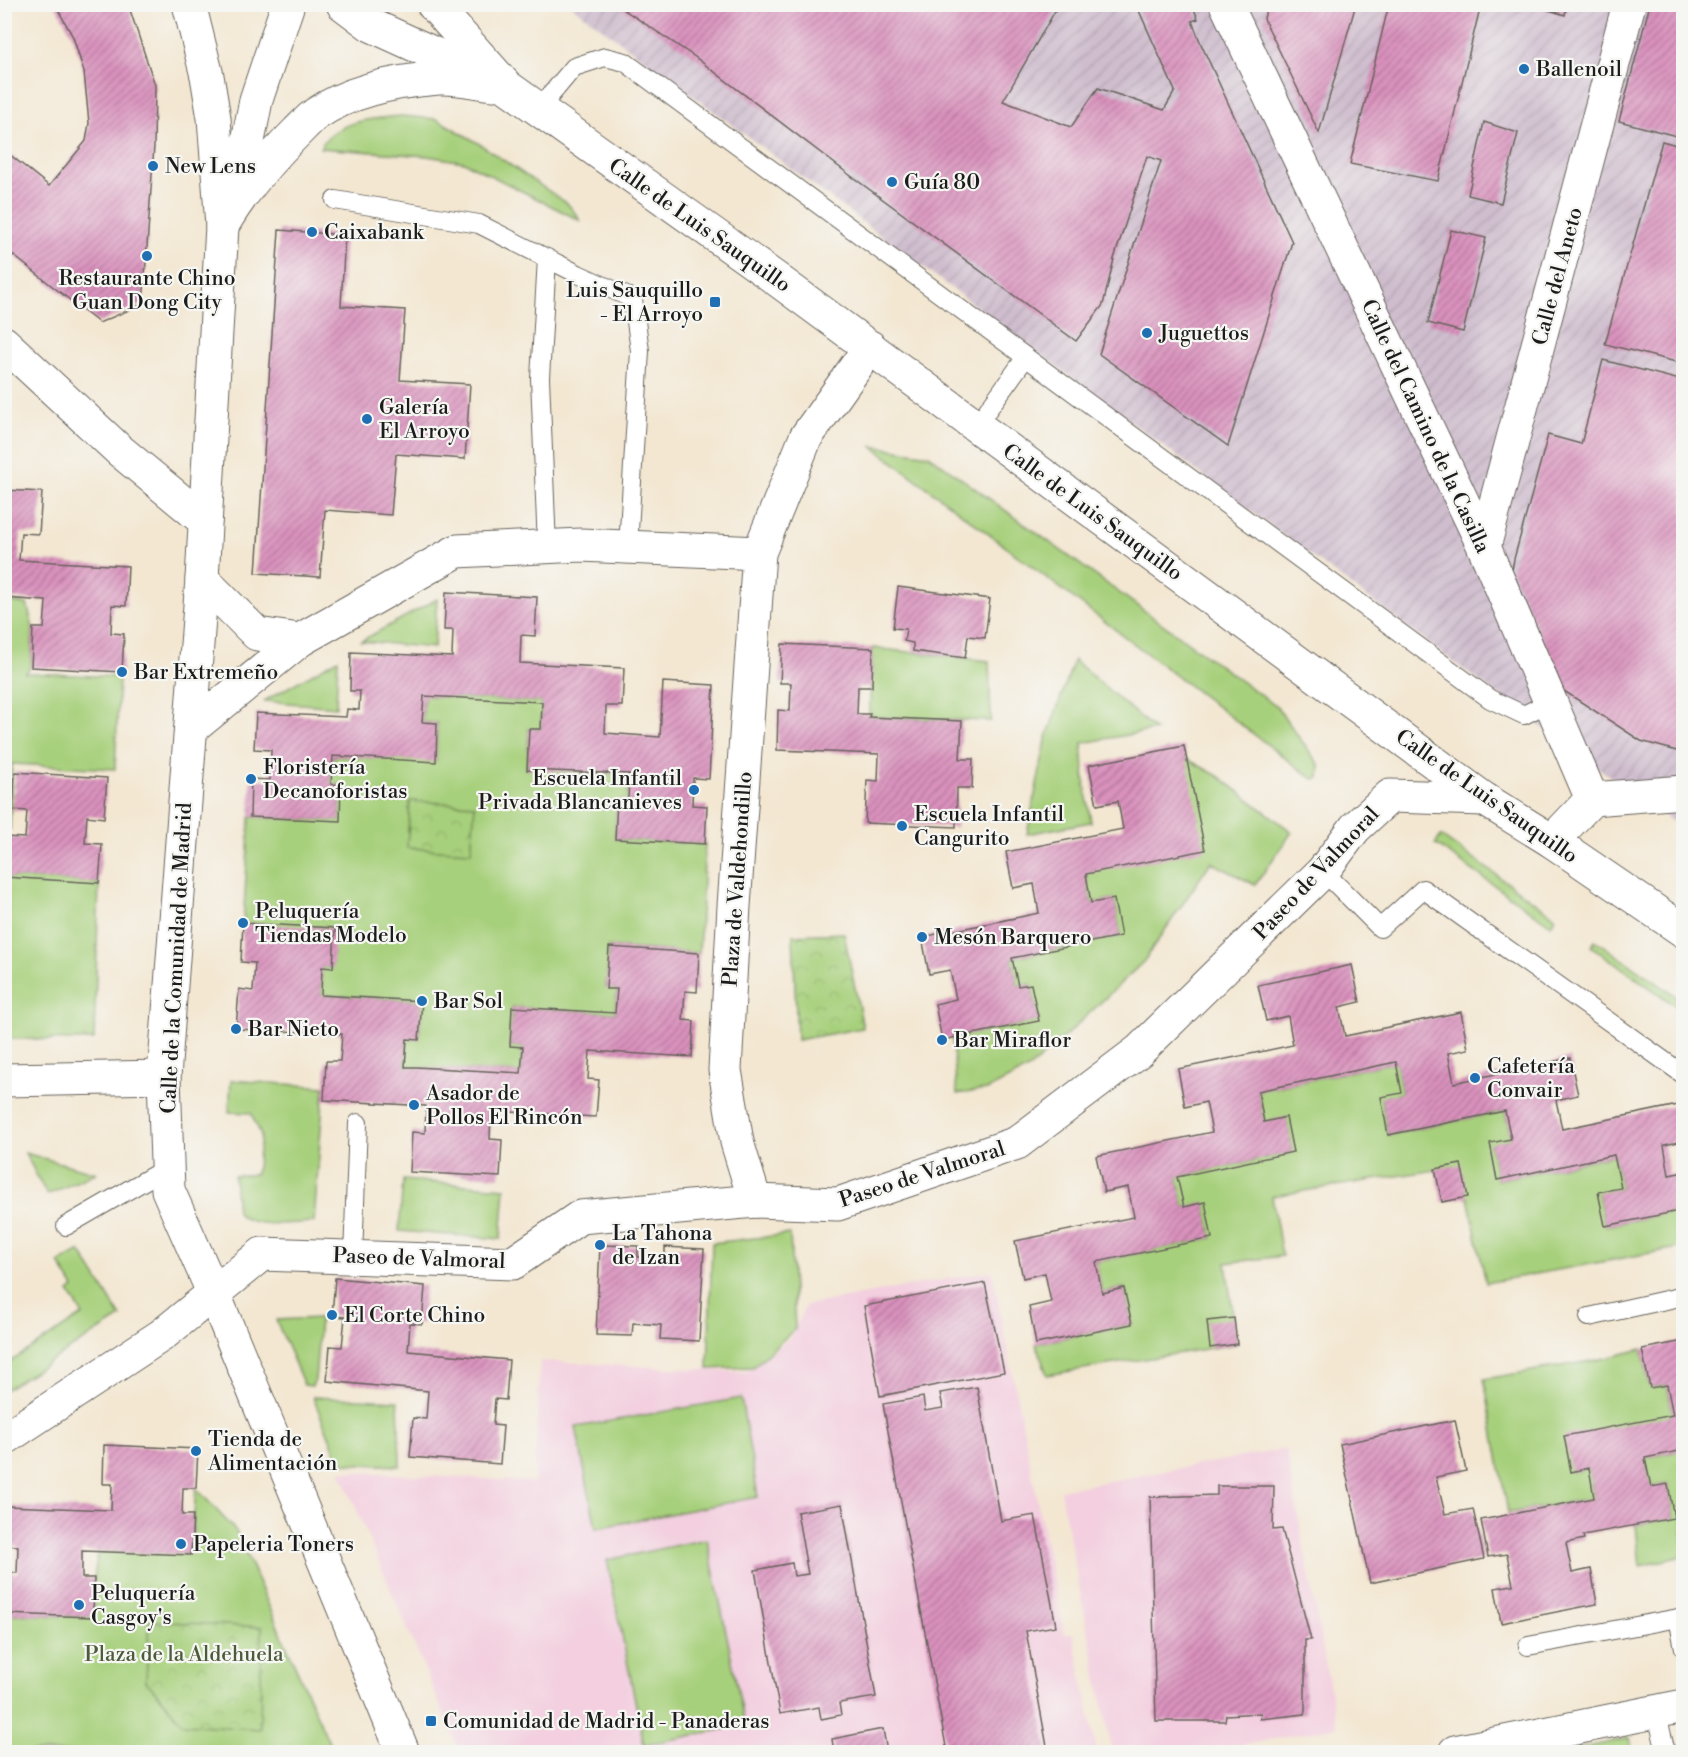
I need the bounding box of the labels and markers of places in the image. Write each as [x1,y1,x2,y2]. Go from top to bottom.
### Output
place label: Ballenoil [1535,57,1622,83]
marker: Ballenoil [1517,62,1531,76]
place label: New Lens [165,154,256,180]
marker: New Lens [146,159,160,173]
place label: Guía 80 [904,170,980,196]
marker: Guía 80 [885,175,899,189]
place label: Caixabank [324,220,425,246]
marker: Caixabank [305,225,319,239]
marker: Restaurante Chino Guan Dong City [140,249,154,263]
place label: Restaurante Chino Guan Dong City [58,266,236,316]
place label: Luis Sauquillo - El Arroyo [566,278,703,328]
marker: Luis Sauquillo - El Arroyo [708,295,722,309]
place label: Juguettos [1158,321,1249,347]
marker: Juguettos [1140,326,1154,340]
place label: Galería El Arroyo [379,395,470,445]
marker: Galería El Arroyo [360,412,374,426]
place label: Bar Extremeño [133,660,278,686]
marker: Bar Extremeño [115,665,129,679]
place label: Floristería Decanoforistas [263,755,408,805]
place label: Escuela Infantil Privada Blancanieves [478,766,682,816]
marker: Floristería Decanoforistas [244,772,258,786]
marker: Escuela Infantil Privada Blancanieves [687,783,701,797]
place label: Escuela Infantil Cangurito [914,802,1064,852]
marker: Escuela Infantil Cangurito [895,819,909,833]
place label: Peluquería Tiendas Modelo [255,899,407,949]
marker: Peluquería Tiendas Modelo [236,916,250,930]
place label: Mesón Barquero [934,925,1091,951]
marker: Mesón Barquero [915,930,929,944]
place label: Bar Sol [433,989,503,1015]
marker: Bar Sol [415,994,429,1008]
place label: Bar Nieto [247,1017,339,1043]
marker: Bar Nieto [229,1022,243,1036]
place label: Bar Miraflor [953,1028,1071,1054]
marker: Bar Miraflor [935,1033,949,1047]
place label: Cafetería Convair [1487,1054,1575,1104]
marker: Cafetería Convair [1468,1071,1482,1085]
place label: Asador de Pollos El Rincón [425,1081,583,1131]
marker: Asador de Pollos El Rincón [407,1098,421,1112]
place label: La Tahona de Izan [612,1221,713,1271]
marker: La Tahona de Izan [593,1238,607,1252]
place label: El Corte Chino [344,1303,485,1329]
marker: El Corte Chino [325,1308,339,1322]
place label: Tienda de Alimentación [207,1427,338,1477]
marker: Tienda de Alimentación [189,1444,203,1458]
place label: Papeleria Toners [193,1532,354,1558]
marker: Papeleria Toners [174,1537,188,1551]
place label: Peluquería Casgoy's [91,1581,196,1631]
marker: Peluquería Casgoy's [72,1598,86,1612]
place label: Comunidad de Madrid - Panaderas [443,1709,770,1735]
marker: Comunidad de Madrid - Panaderas [424,1714,438,1728]

